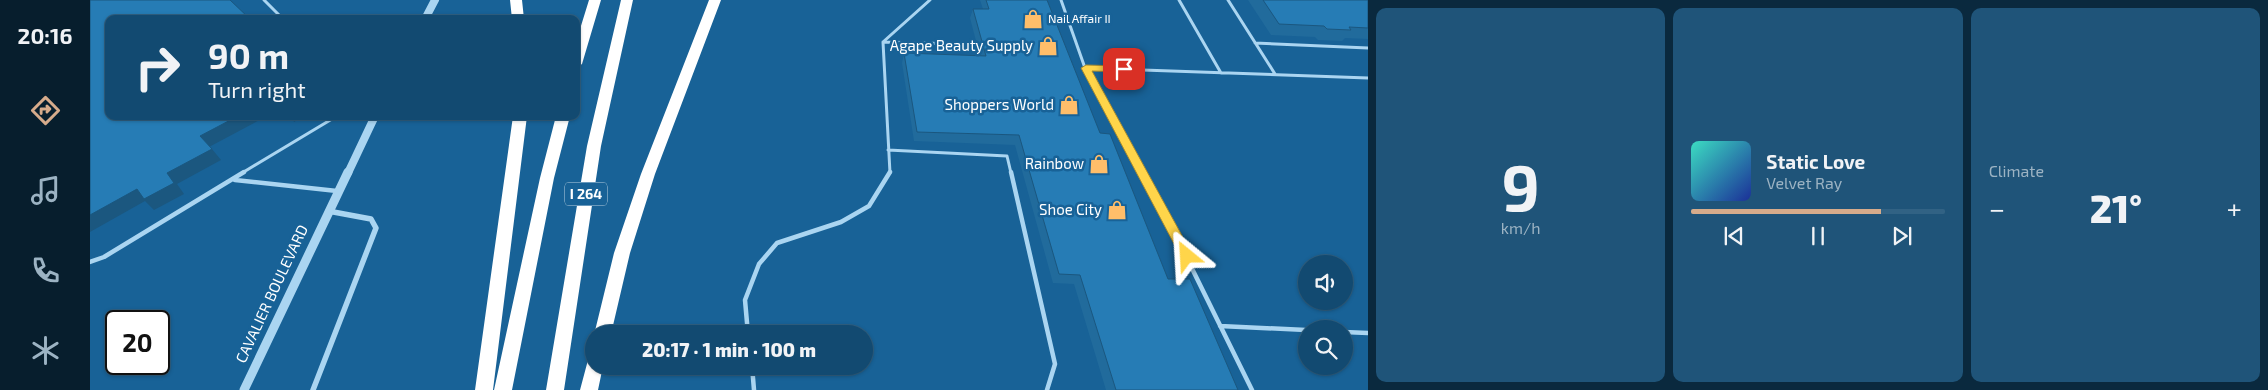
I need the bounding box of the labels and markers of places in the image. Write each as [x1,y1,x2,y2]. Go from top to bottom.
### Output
shop icon: Nail Affair II [1022,8,1044,30]
place label: Nail Affair II [1048,11,1111,25]
shop icon: Agape Beauty Supply [1037,35,1059,57]
place label: Agape Beauty Supply [890,36,1033,54]
pin [1103,48,1145,90]
shop icon: Shoppers World [1058,94,1080,116]
place label: Shoppers World [945,95,1054,113]
shop icon: Rainbow [1088,153,1110,175]
place label: Rainbow [1025,154,1084,172]
shop icon: Shoe City [1106,199,1128,221]
place label: Shoe City [1039,200,1102,218]

